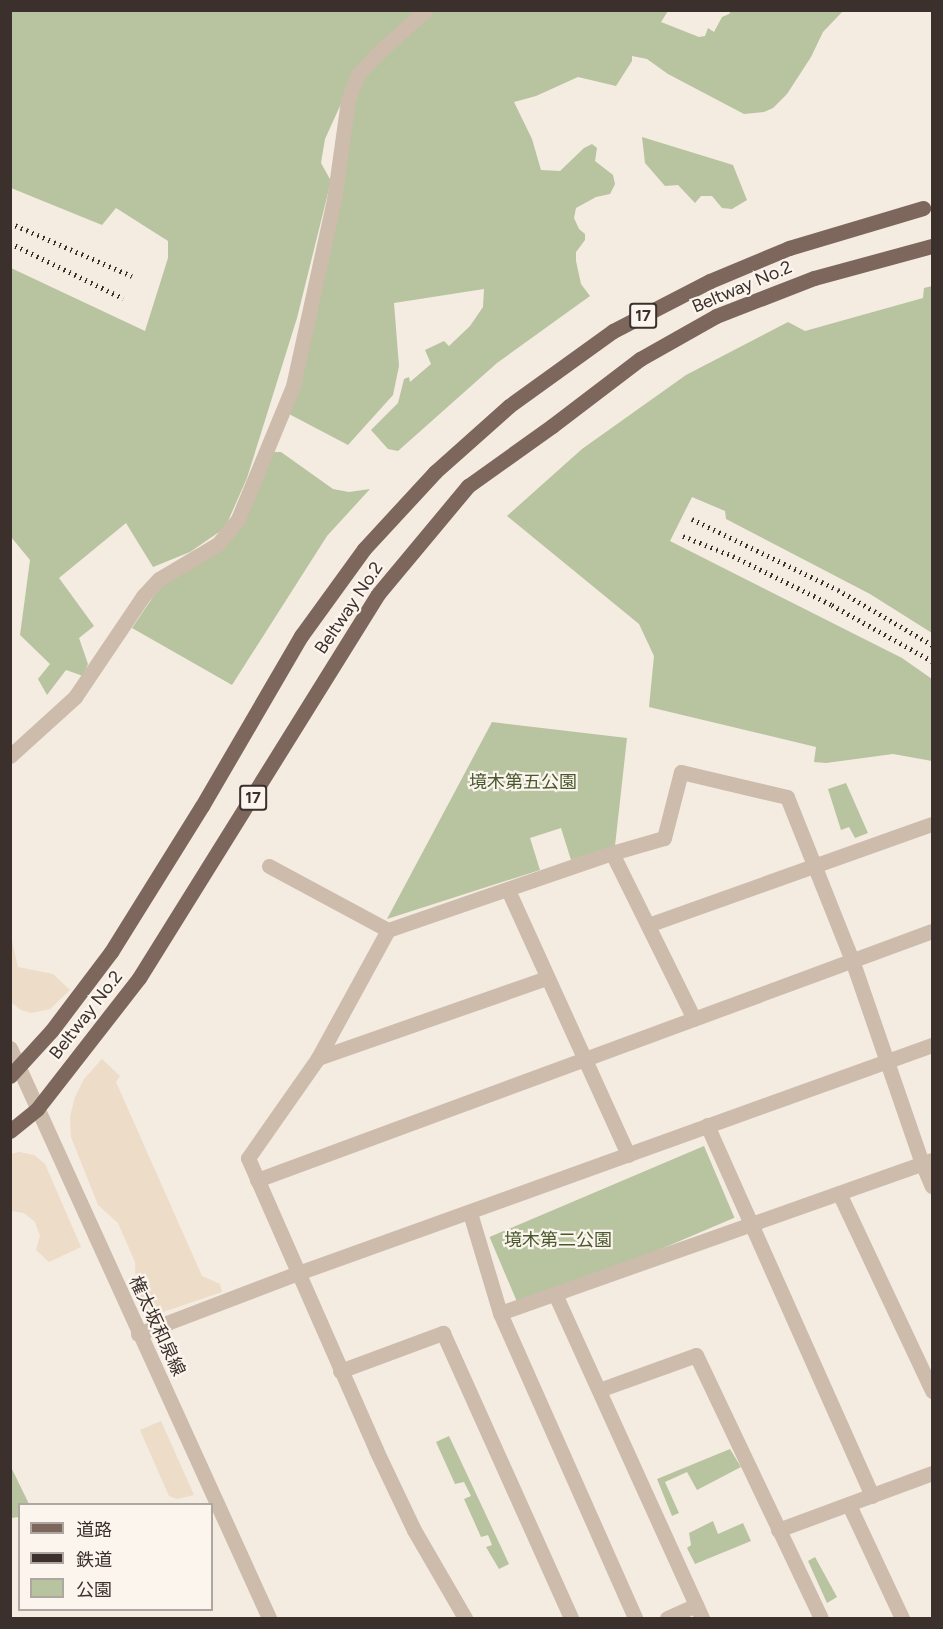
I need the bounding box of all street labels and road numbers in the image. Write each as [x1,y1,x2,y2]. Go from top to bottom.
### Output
street label: Beltway No.2 [689,256,795,318]
road number: 17 [628,303,658,329]
street label: Beltway No.2 [310,558,388,658]
road number: 17 [238,785,268,811]
street label: Beltway No.2 [45,966,127,1064]
street label: 権太坂和泉線 [124,1272,190,1380]

